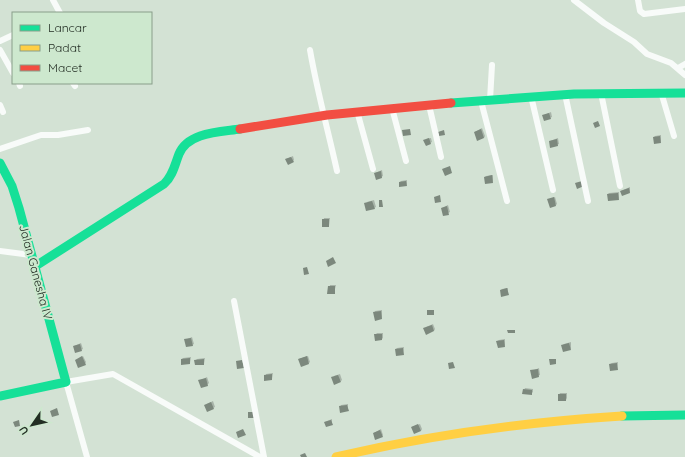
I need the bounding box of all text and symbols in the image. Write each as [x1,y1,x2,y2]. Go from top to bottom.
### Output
legend [12,12,152,84]
text: Lancar [48,20,87,35]
text: Padat [48,40,81,55]
text: Macet [48,60,82,75]
street label: Jalan Ganesha IV [16,223,56,321]
north arrow [12,405,52,445]
text: U [16,423,32,438]

